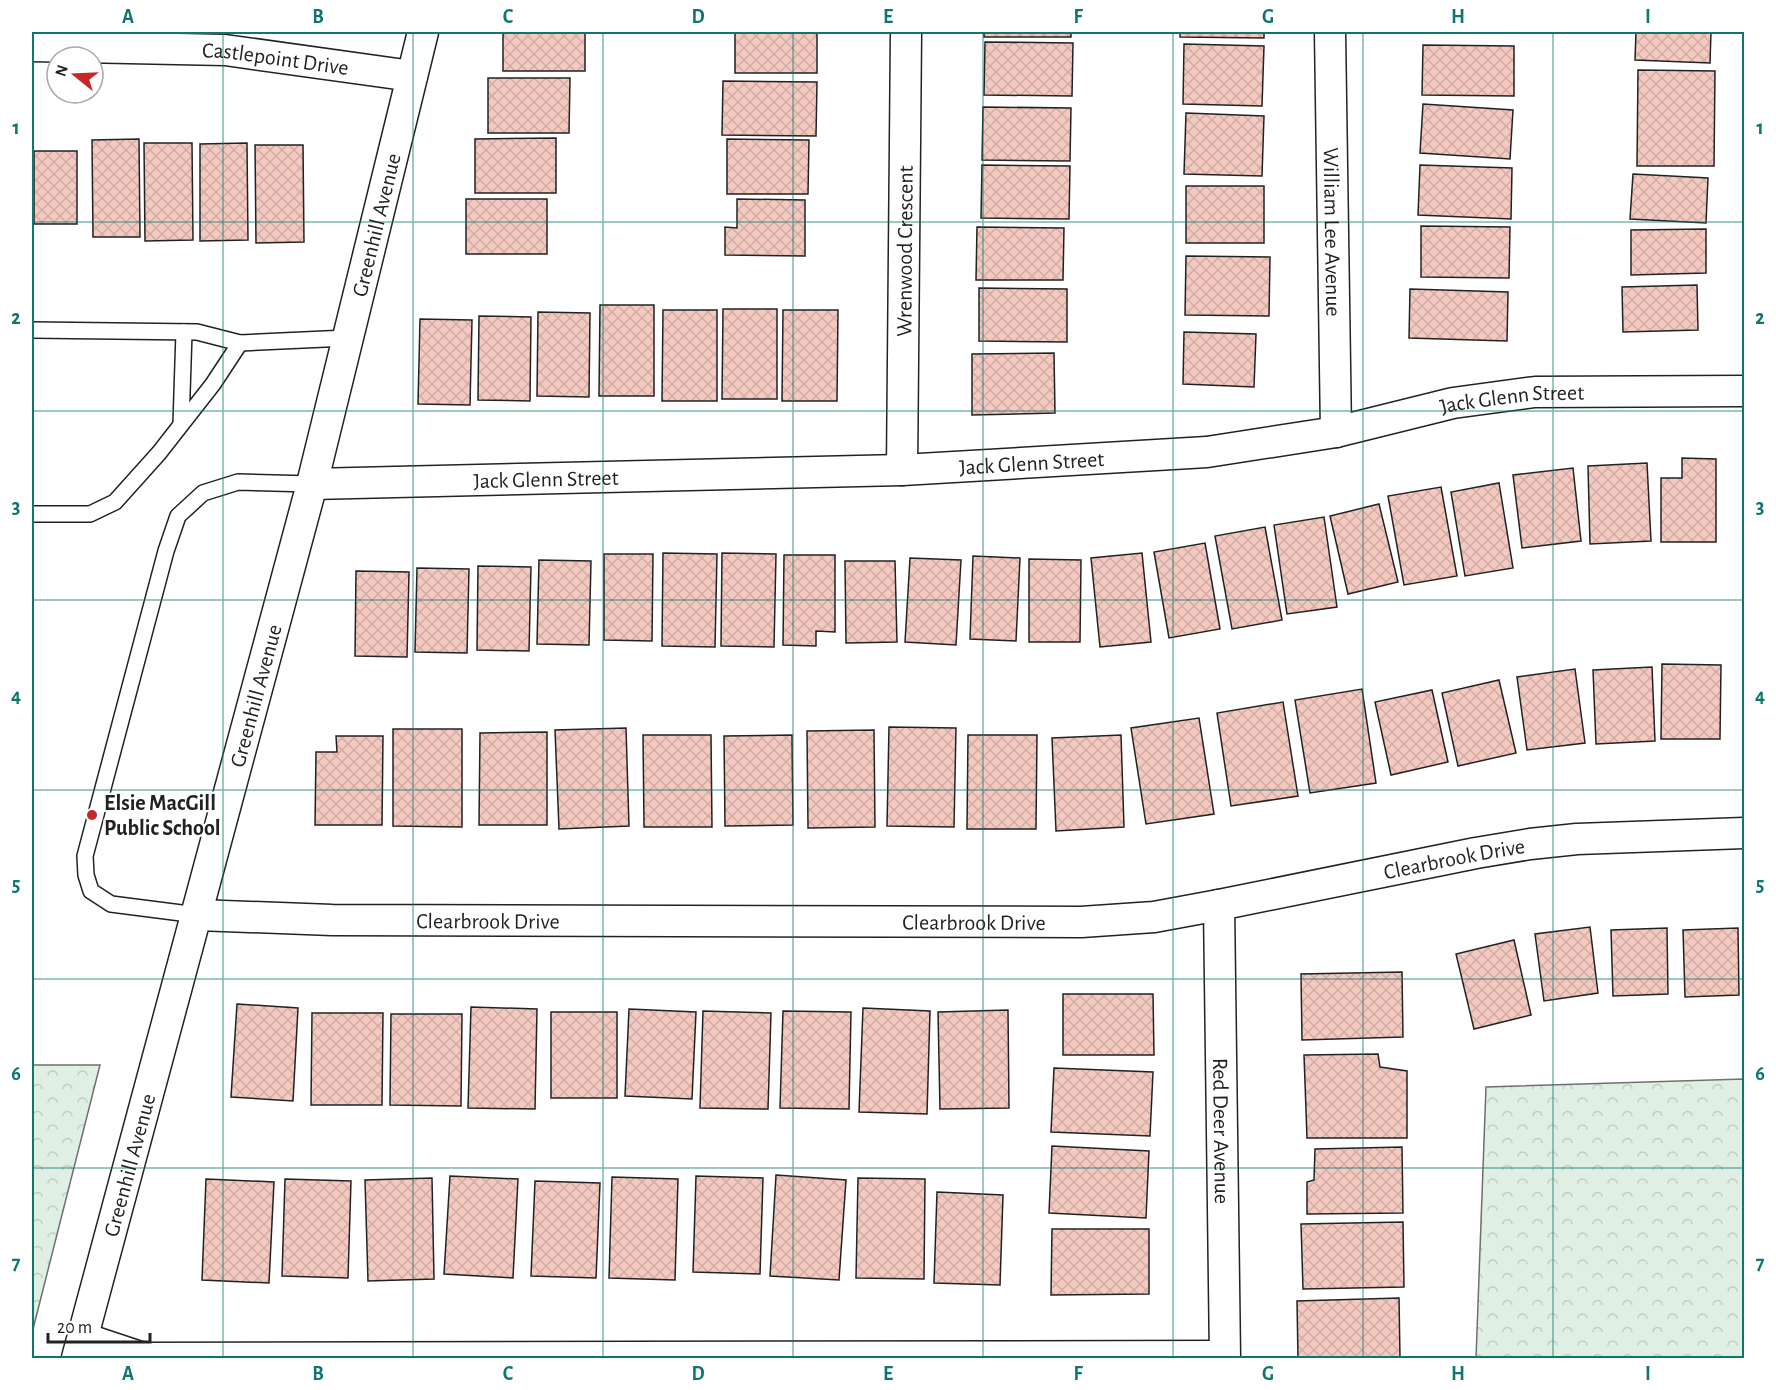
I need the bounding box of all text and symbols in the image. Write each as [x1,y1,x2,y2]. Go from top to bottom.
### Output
text: A [122,7,134,27]
text: B [312,7,324,27]
text: C [503,7,514,27]
text: D [691,7,705,27]
text: E [883,7,893,27]
text: F [1073,7,1083,27]
text: G [1262,7,1274,27]
text: H [1451,7,1465,27]
text: I [1645,7,1651,27]
street label: Castlepoint Drive [202,40,350,79]
north arrow [45,45,105,105]
text: N [52,63,71,78]
text: 1 [12,118,20,138]
text: 1 [1756,118,1764,138]
street label: William Lee Avenue [1320,147,1344,317]
street label: Greenhill Avenue [348,151,405,299]
street label: Wrenwood Crescent [893,165,917,337]
text: 2 [11,308,21,328]
text: 2 [1755,308,1765,328]
street label: Jack Glenn Street [1438,382,1584,418]
street label: Jack Glenn Street [958,448,1105,479]
street label: Jack Glenn Street [473,467,619,492]
text: 3 [12,497,20,517]
text: 3 [1756,497,1764,517]
street label: Greenhill Avenue [226,622,286,770]
text: 4 [11,686,21,706]
text: 4 [1755,686,1765,706]
place label: Elsie MacGill Public School [104,792,221,839]
marker: Elsie MacGill Public School [85,808,99,822]
street label: Clearbrook Drive [1382,835,1526,883]
text: 5 [12,875,20,895]
text: 5 [1756,875,1764,895]
street label: Clearbrook Drive [416,910,560,933]
street label: Clearbrook Drive [902,912,1046,934]
street label: Red Deer Avenue [1209,1058,1233,1204]
text: 6 [11,1064,21,1084]
text: 6 [1755,1064,1765,1084]
street label: Greenhill Avenue [100,1091,160,1239]
text: 7 [12,1253,21,1273]
text: 7 [1756,1253,1765,1273]
scale bar [48,1306,150,1344]
text: 20 m [57,1319,92,1337]
text: A [122,1364,134,1384]
text: B [312,1364,324,1384]
text: C [503,1364,514,1384]
text: D [691,1364,705,1384]
text: E [883,1364,893,1384]
text: F [1073,1364,1083,1384]
text: G [1262,1364,1274,1384]
text: H [1451,1364,1465,1384]
text: I [1645,1364,1651,1384]

